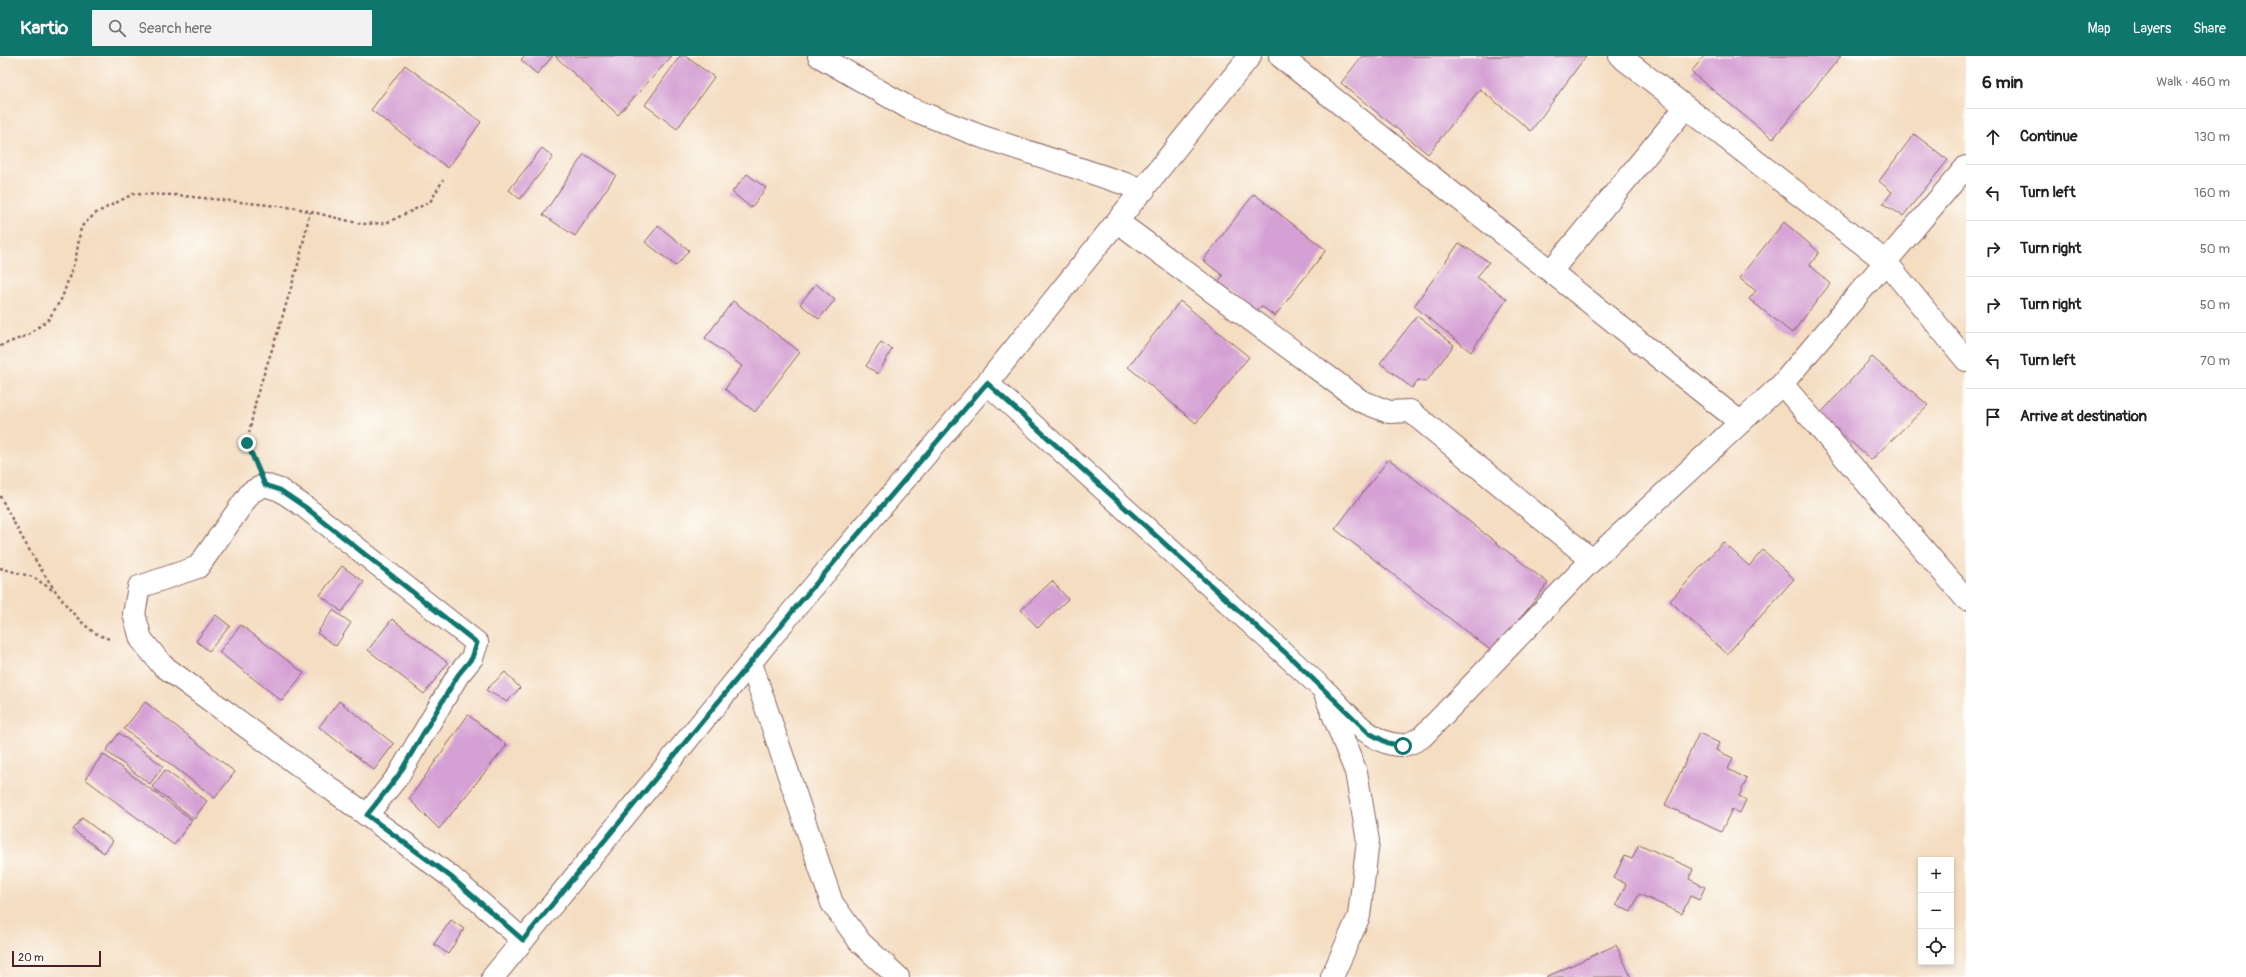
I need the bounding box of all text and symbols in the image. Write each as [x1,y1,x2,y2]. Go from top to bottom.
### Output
search box [92,10,372,46]
text: Kartio [20,16,68,40]
icon: search [106,17,128,39]
text: Search here [138,19,212,38]
text: Map [2088,20,2111,37]
text: Layers [2133,20,2171,37]
text: Share [2193,20,2226,37]
text: 6 min [1982,72,2023,93]
text: Walk · 460 m [2156,74,2230,90]
icon: ahead [1982,126,2004,148]
text: Continue [2020,127,2078,146]
text: 130 m [2194,129,2230,145]
icon: left [1982,182,2004,204]
text: Turn left [2020,183,2076,202]
text: 160 m [2194,185,2230,201]
icon: right [1982,238,2004,260]
text: Turn right [2020,239,2081,258]
text: 50 m [2200,241,2230,257]
icon: right [1982,294,2004,316]
text: Turn right [2020,295,2081,314]
text: 50 m [2200,297,2230,313]
icon: left [1982,350,2004,372]
text: Turn left [2020,351,2076,370]
text: 70 m [2200,353,2230,369]
icon: arrive [1982,406,2004,428]
text: Arrive at destination [2020,407,2147,426]
route end [238,434,256,452]
route start [1394,737,1412,755]
map controls [1918,857,1954,965]
button: + [1918,857,1954,893]
button: − [1918,893,1954,929]
button: locate [1918,929,1954,965]
scale bar [12,949,101,968]
text: 20 m [18,951,44,964]

